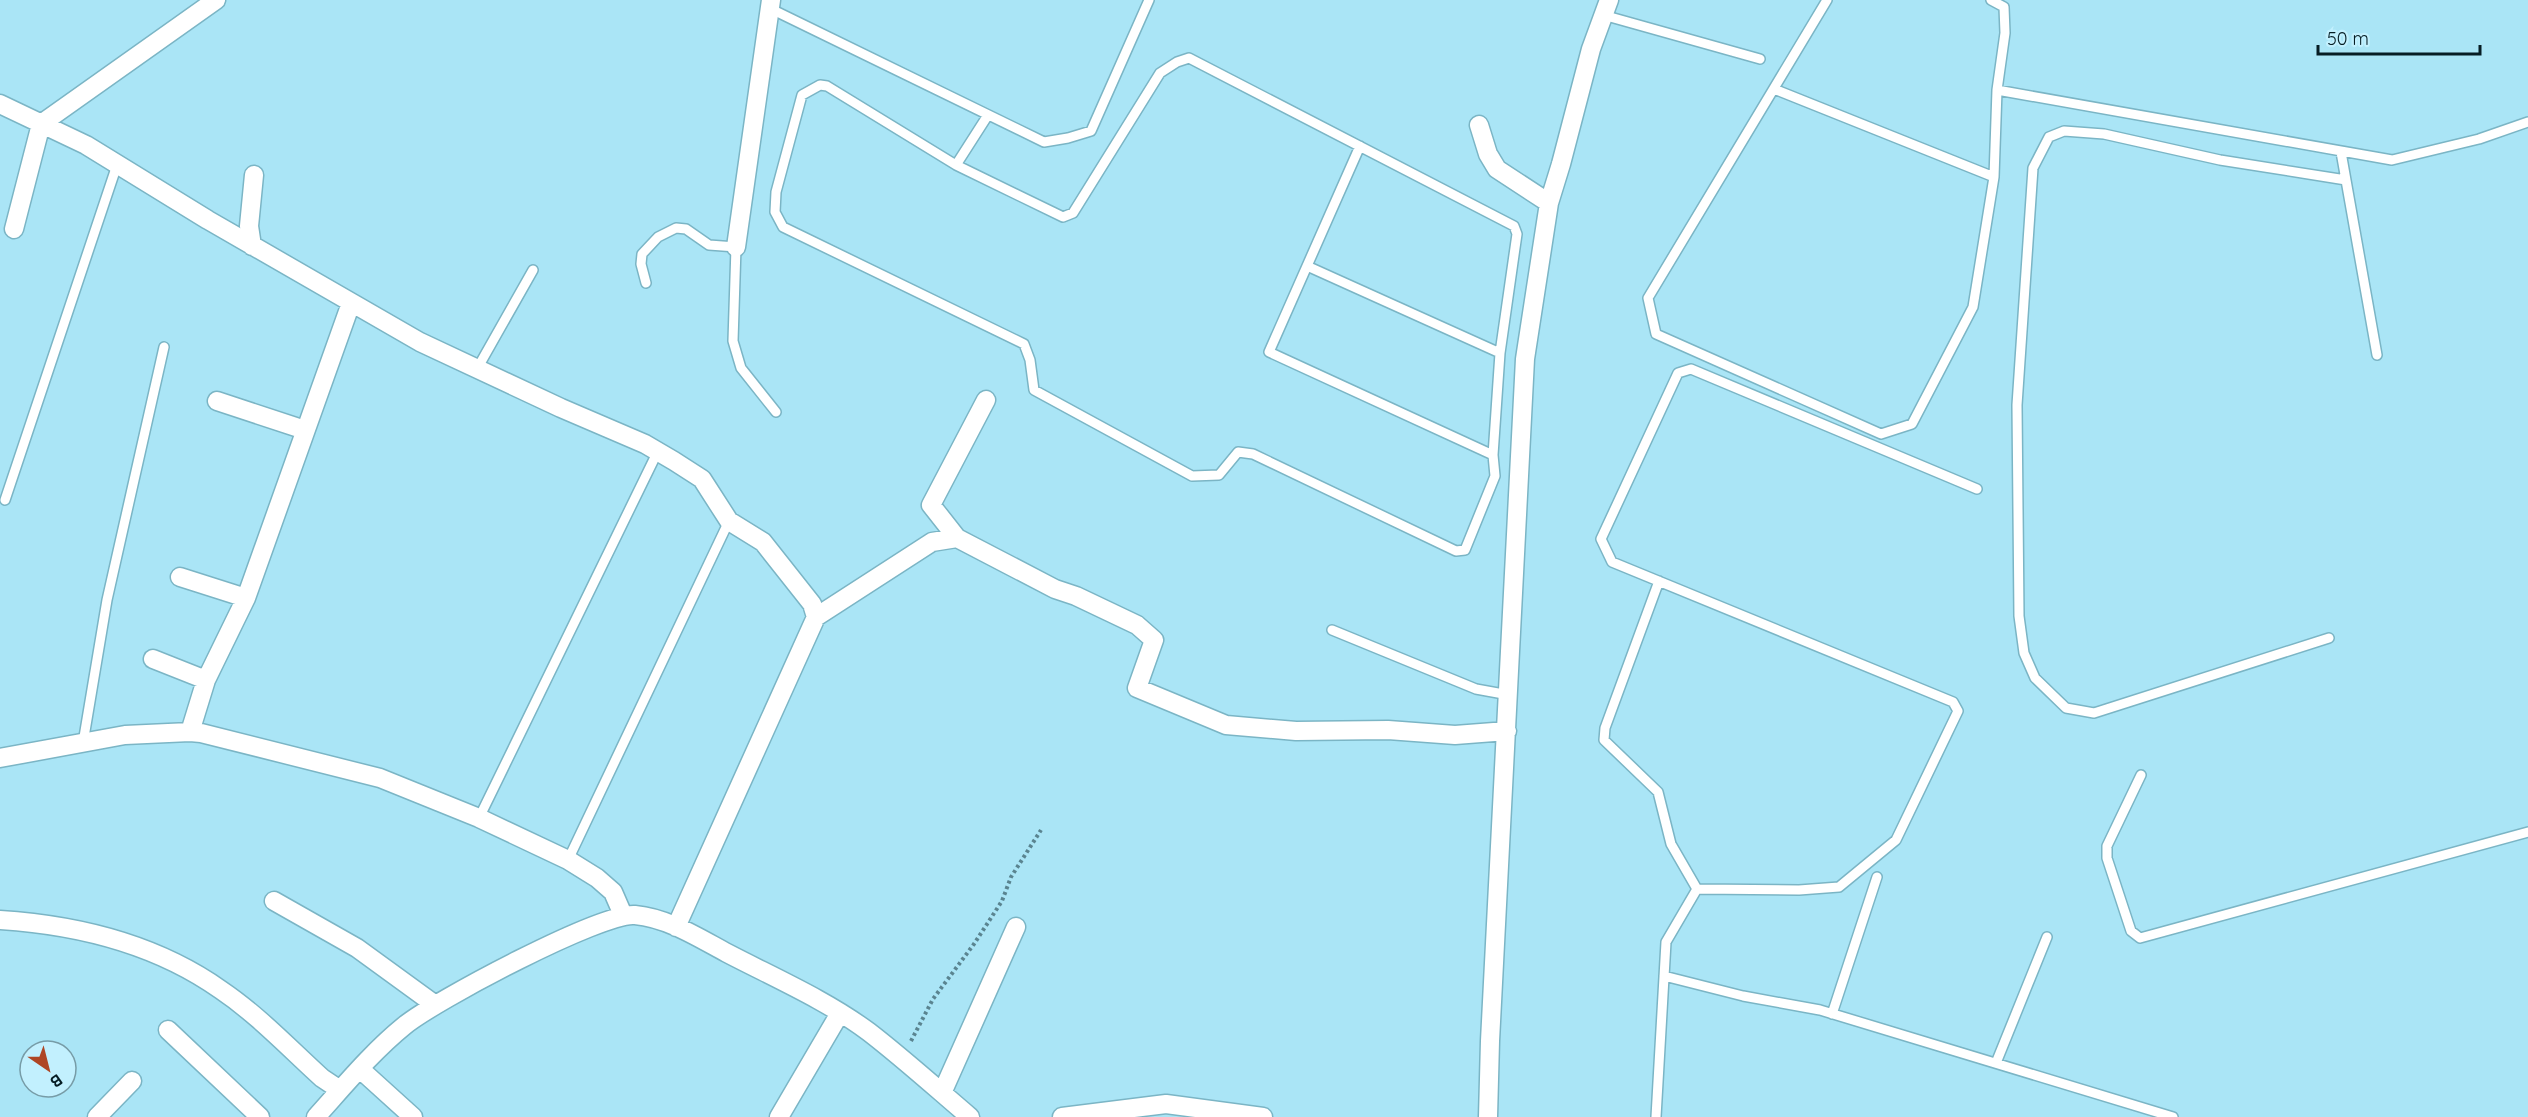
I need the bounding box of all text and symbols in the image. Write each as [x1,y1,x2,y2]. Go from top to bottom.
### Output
scale bar [2318,18,2480,56]
text: 50 m [2327,27,2369,50]
north arrow [18,1039,78,1099]
text: B [47,1070,67,1092]

